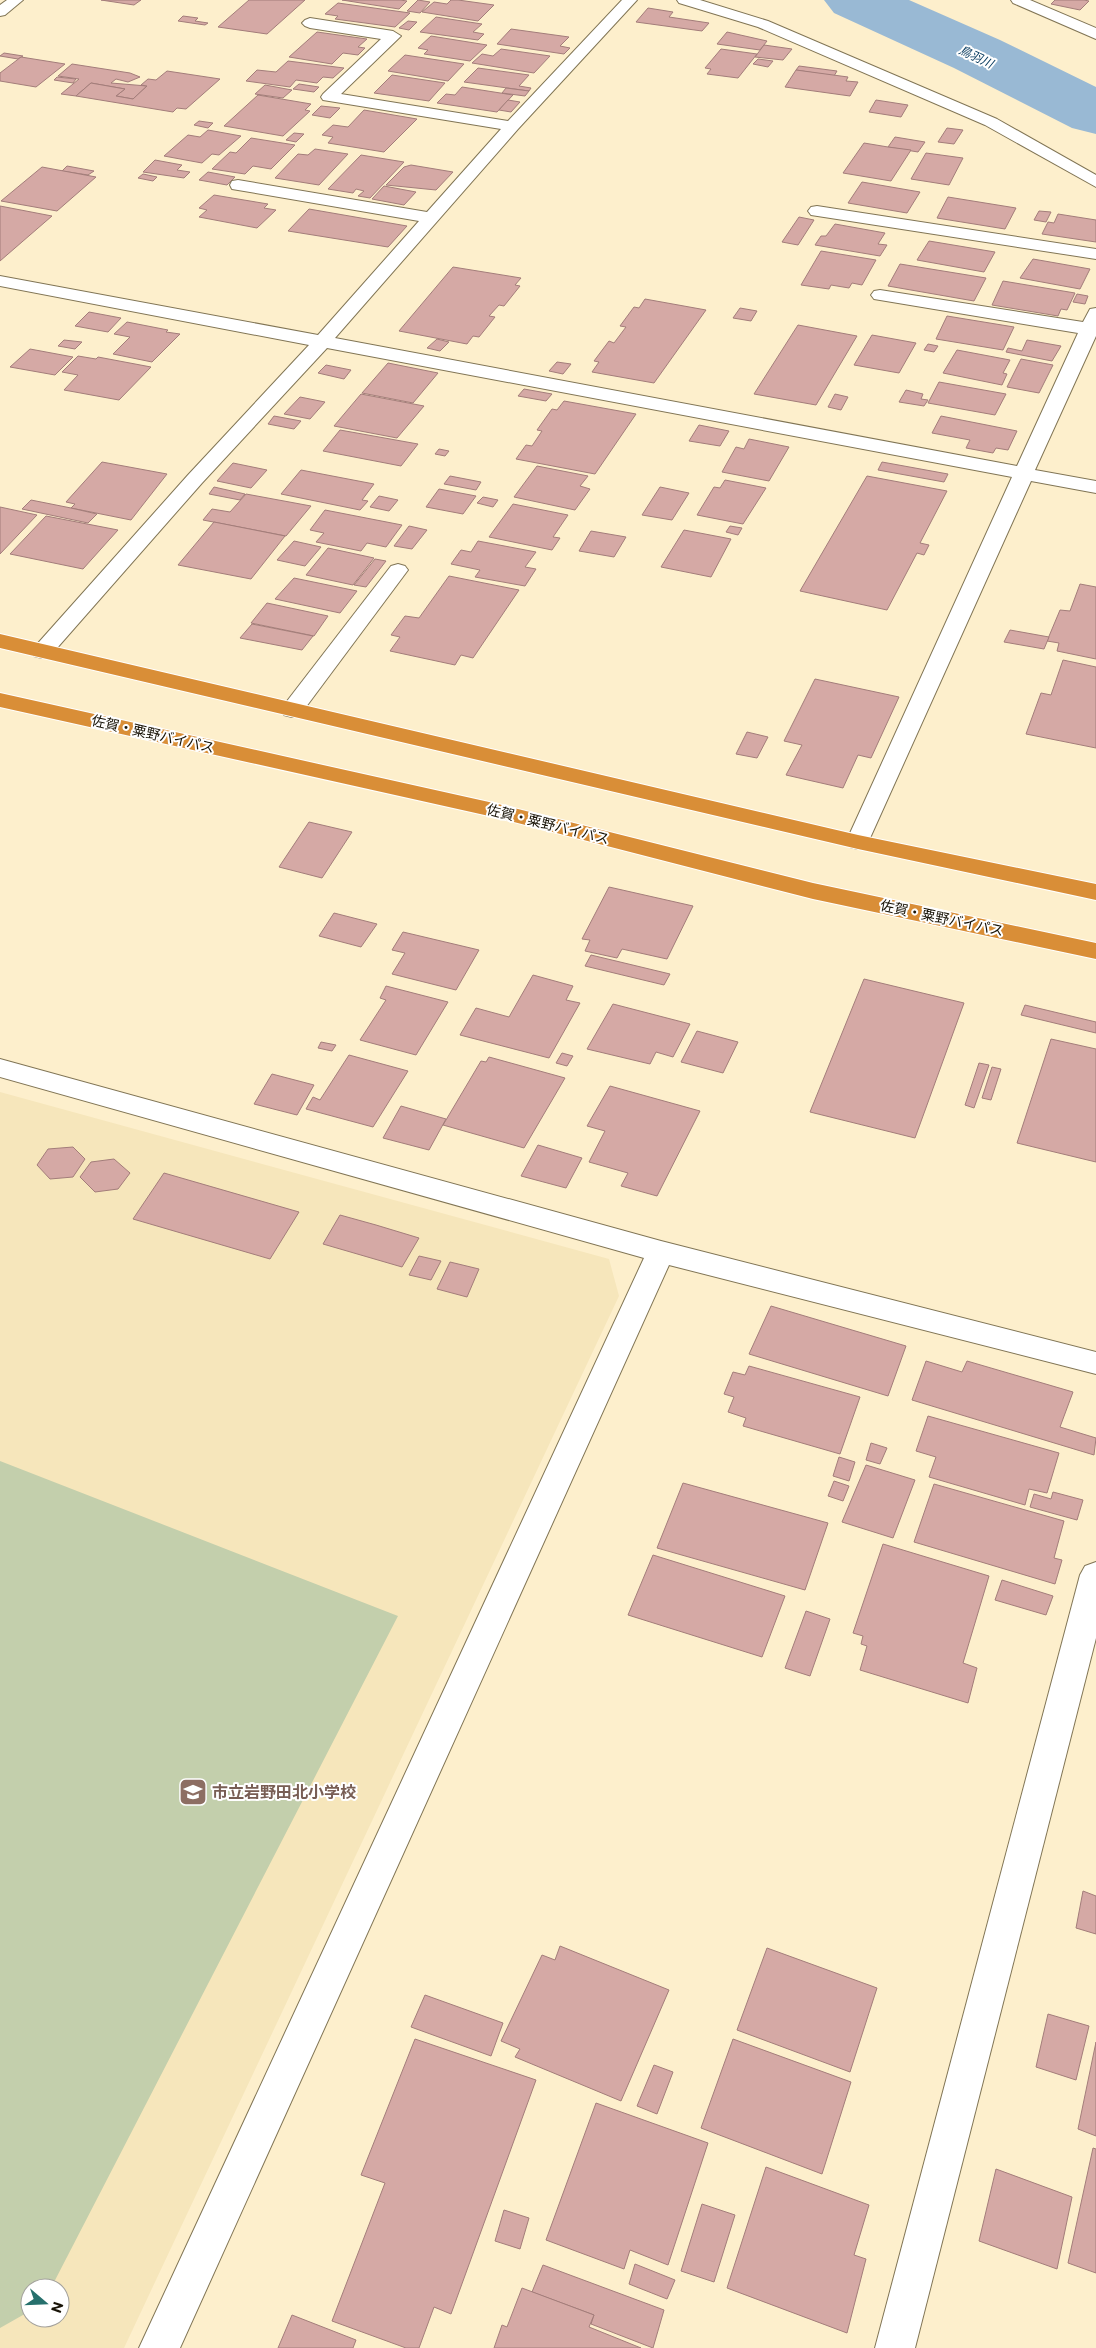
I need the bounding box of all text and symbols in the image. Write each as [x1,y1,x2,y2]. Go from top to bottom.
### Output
water label: 鳥羽川 [957,42,998,71]
street label: 佐賀・粟野バイパス [90,711,216,756]
street label: 佐賀・粟野バイパス [485,800,611,847]
street label: 佐賀・粟野バイパス [879,896,1005,939]
school or university icon: 市立岩野田北小学校 [178,1777,208,1807]
place label: 市立岩野田北小学校 [212,1782,356,1801]
north arrow [20,2278,70,2328]
text: N [48,2300,68,2315]

